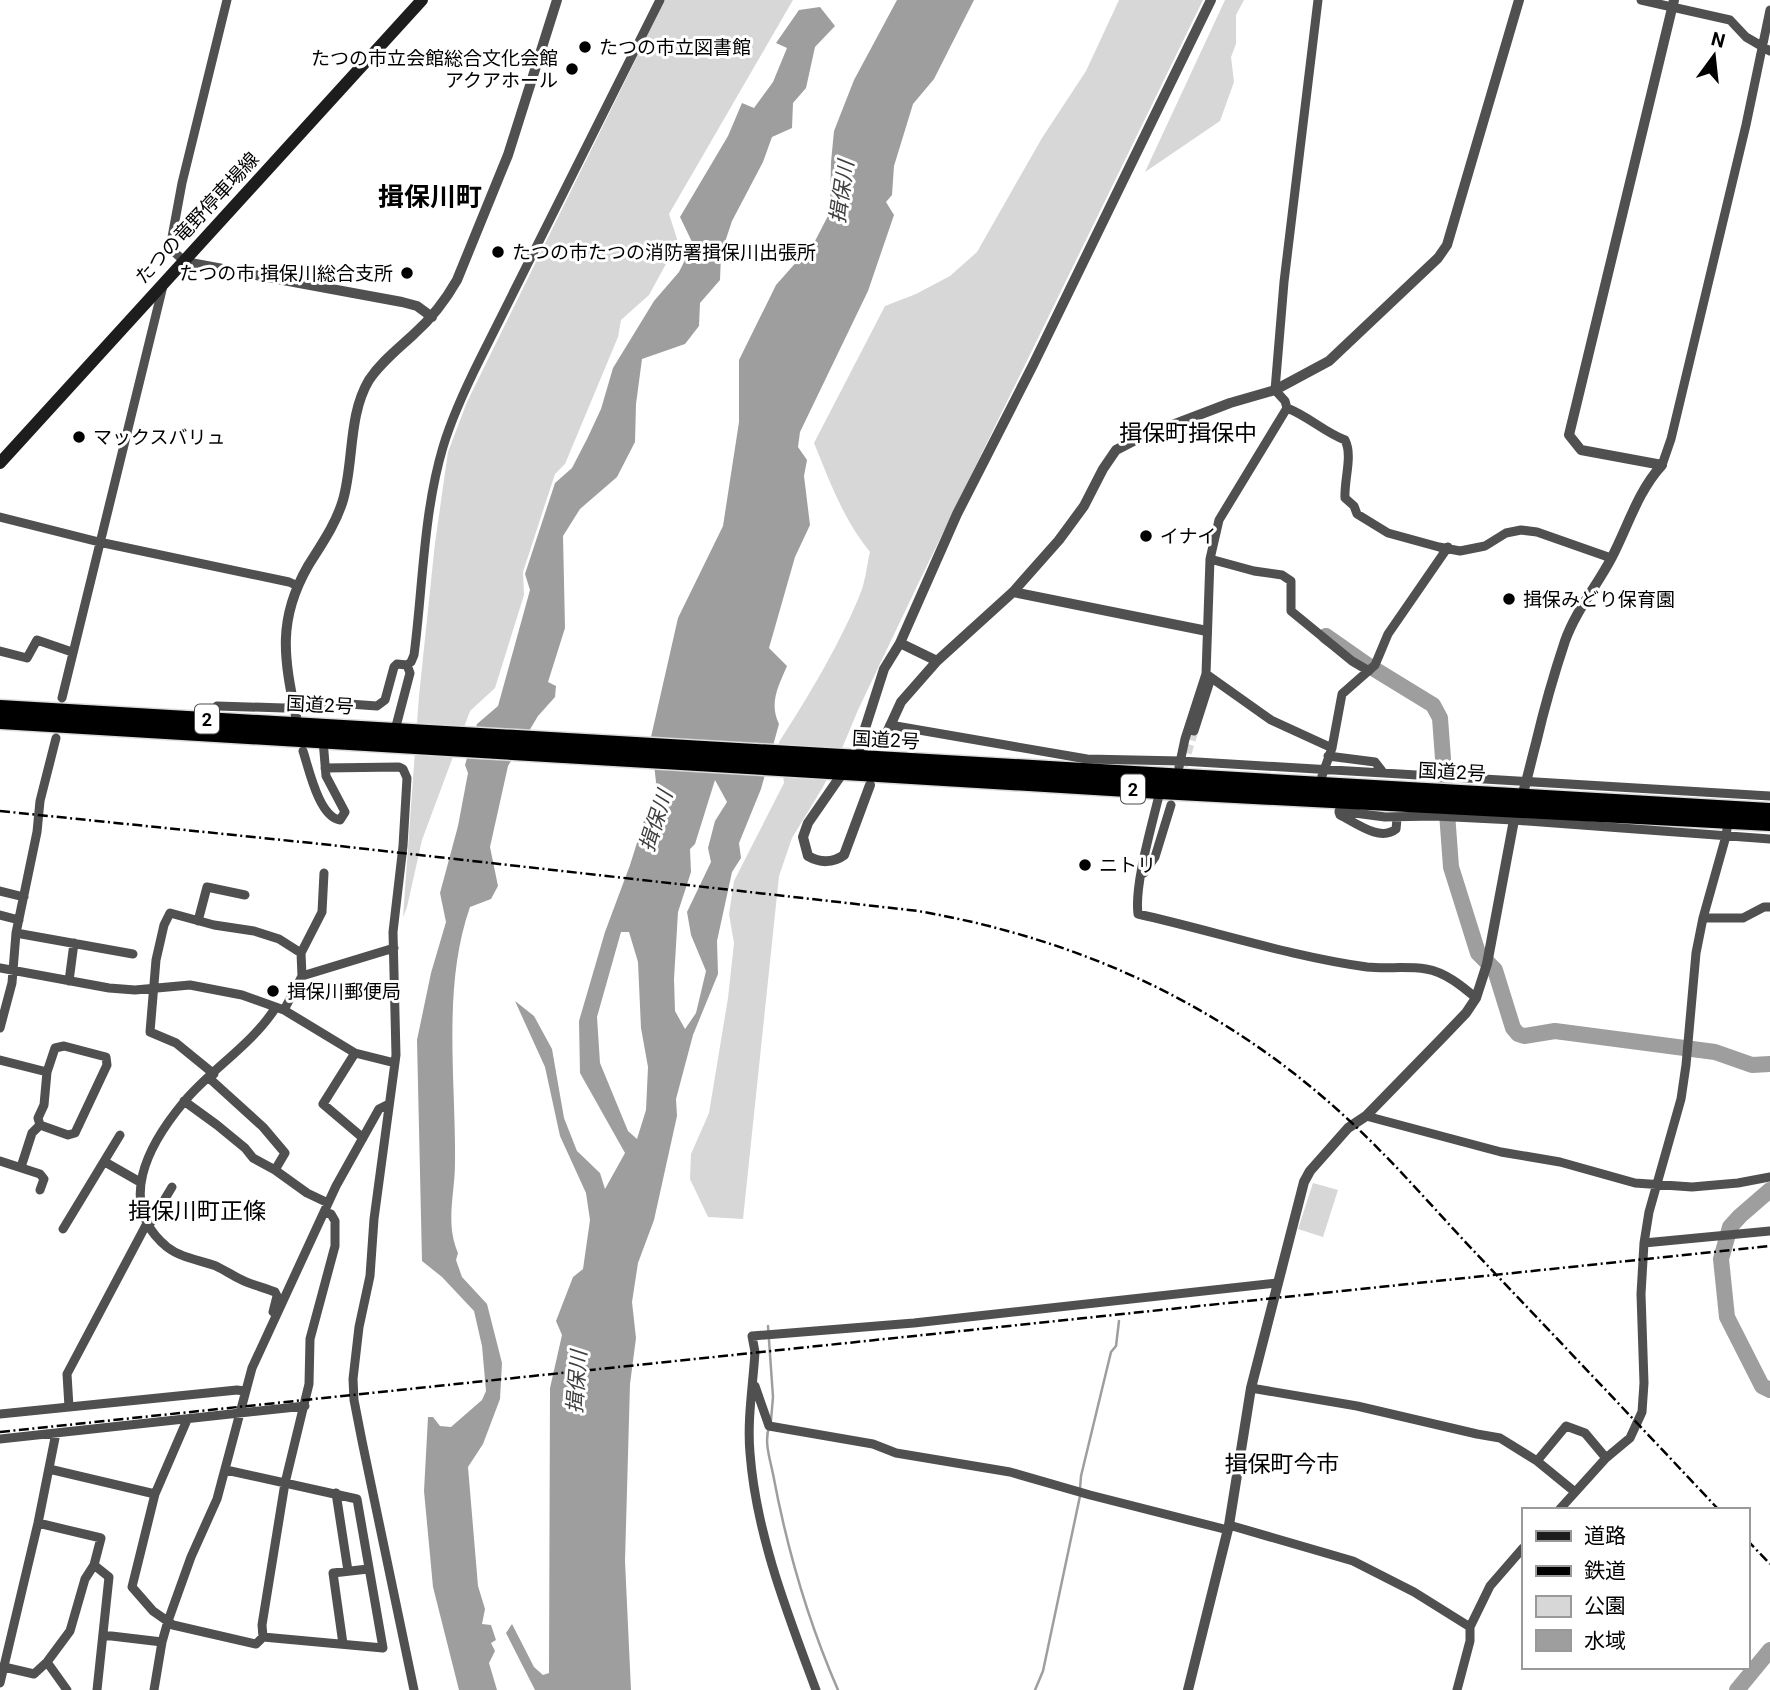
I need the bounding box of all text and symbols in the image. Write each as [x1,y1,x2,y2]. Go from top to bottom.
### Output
north arrow [1679,21,1749,91]
text: N [1709,27,1728,53]
place label: たつの市立図書館 [599,36,751,59]
marker: たつの市立図書館 [577,39,593,55]
place label: たつの市立会館総合文化会館 アクアホール [311,47,558,92]
marker: たつの市立会館総合文化会館 アクアホール [564,61,580,77]
street label: たつの竜野停車場線 [130,148,264,288]
water label: 揖保川 [826,157,859,225]
district label: 揖保川町 [378,182,482,212]
place label: たつの市たつの消防署揖保川出張所 [512,241,816,264]
marker: たつの市たつの消防署揖保川出張所 [490,244,506,260]
place label: たつの市 揖保川総合支所 [179,262,393,285]
marker: たつの市 揖保川総合支所 [399,265,415,281]
district label: 揖保町揖保中 [1119,420,1257,447]
place label: マックスバリュ [93,426,225,449]
marker: マックスバリュ [71,429,87,445]
place label: イナイ [1160,525,1217,548]
marker: イナイ [1138,528,1154,544]
place label: 揖保みどり保育園 [1523,588,1675,611]
marker: 揖保みどり保育園 [1501,591,1517,607]
street label: 国道2号 [286,692,354,718]
road number: 2 [195,704,219,734]
street label: 国道2号 [852,727,920,753]
street label: 国道2号 [1418,759,1486,785]
road number: 2 [1121,774,1145,804]
water label: 揖保川 [635,785,678,855]
place label: ニトリ [1099,854,1156,877]
marker: ニトリ [1077,857,1093,873]
place label: 揖保川郵便局 [287,980,401,1003]
marker: 揖保川郵便局 [265,983,281,999]
district label: 揖保川町正條 [128,1198,266,1225]
water label: 揖保川 [563,1348,591,1414]
district label: 揖保町今市 [1225,1451,1340,1478]
legend [1522,1508,1749,1669]
text: 道路 [1584,1524,1626,1548]
text: 鉄道 [1584,1559,1626,1583]
text: 公園 [1584,1594,1626,1618]
text: 水域 [1584,1629,1626,1653]

